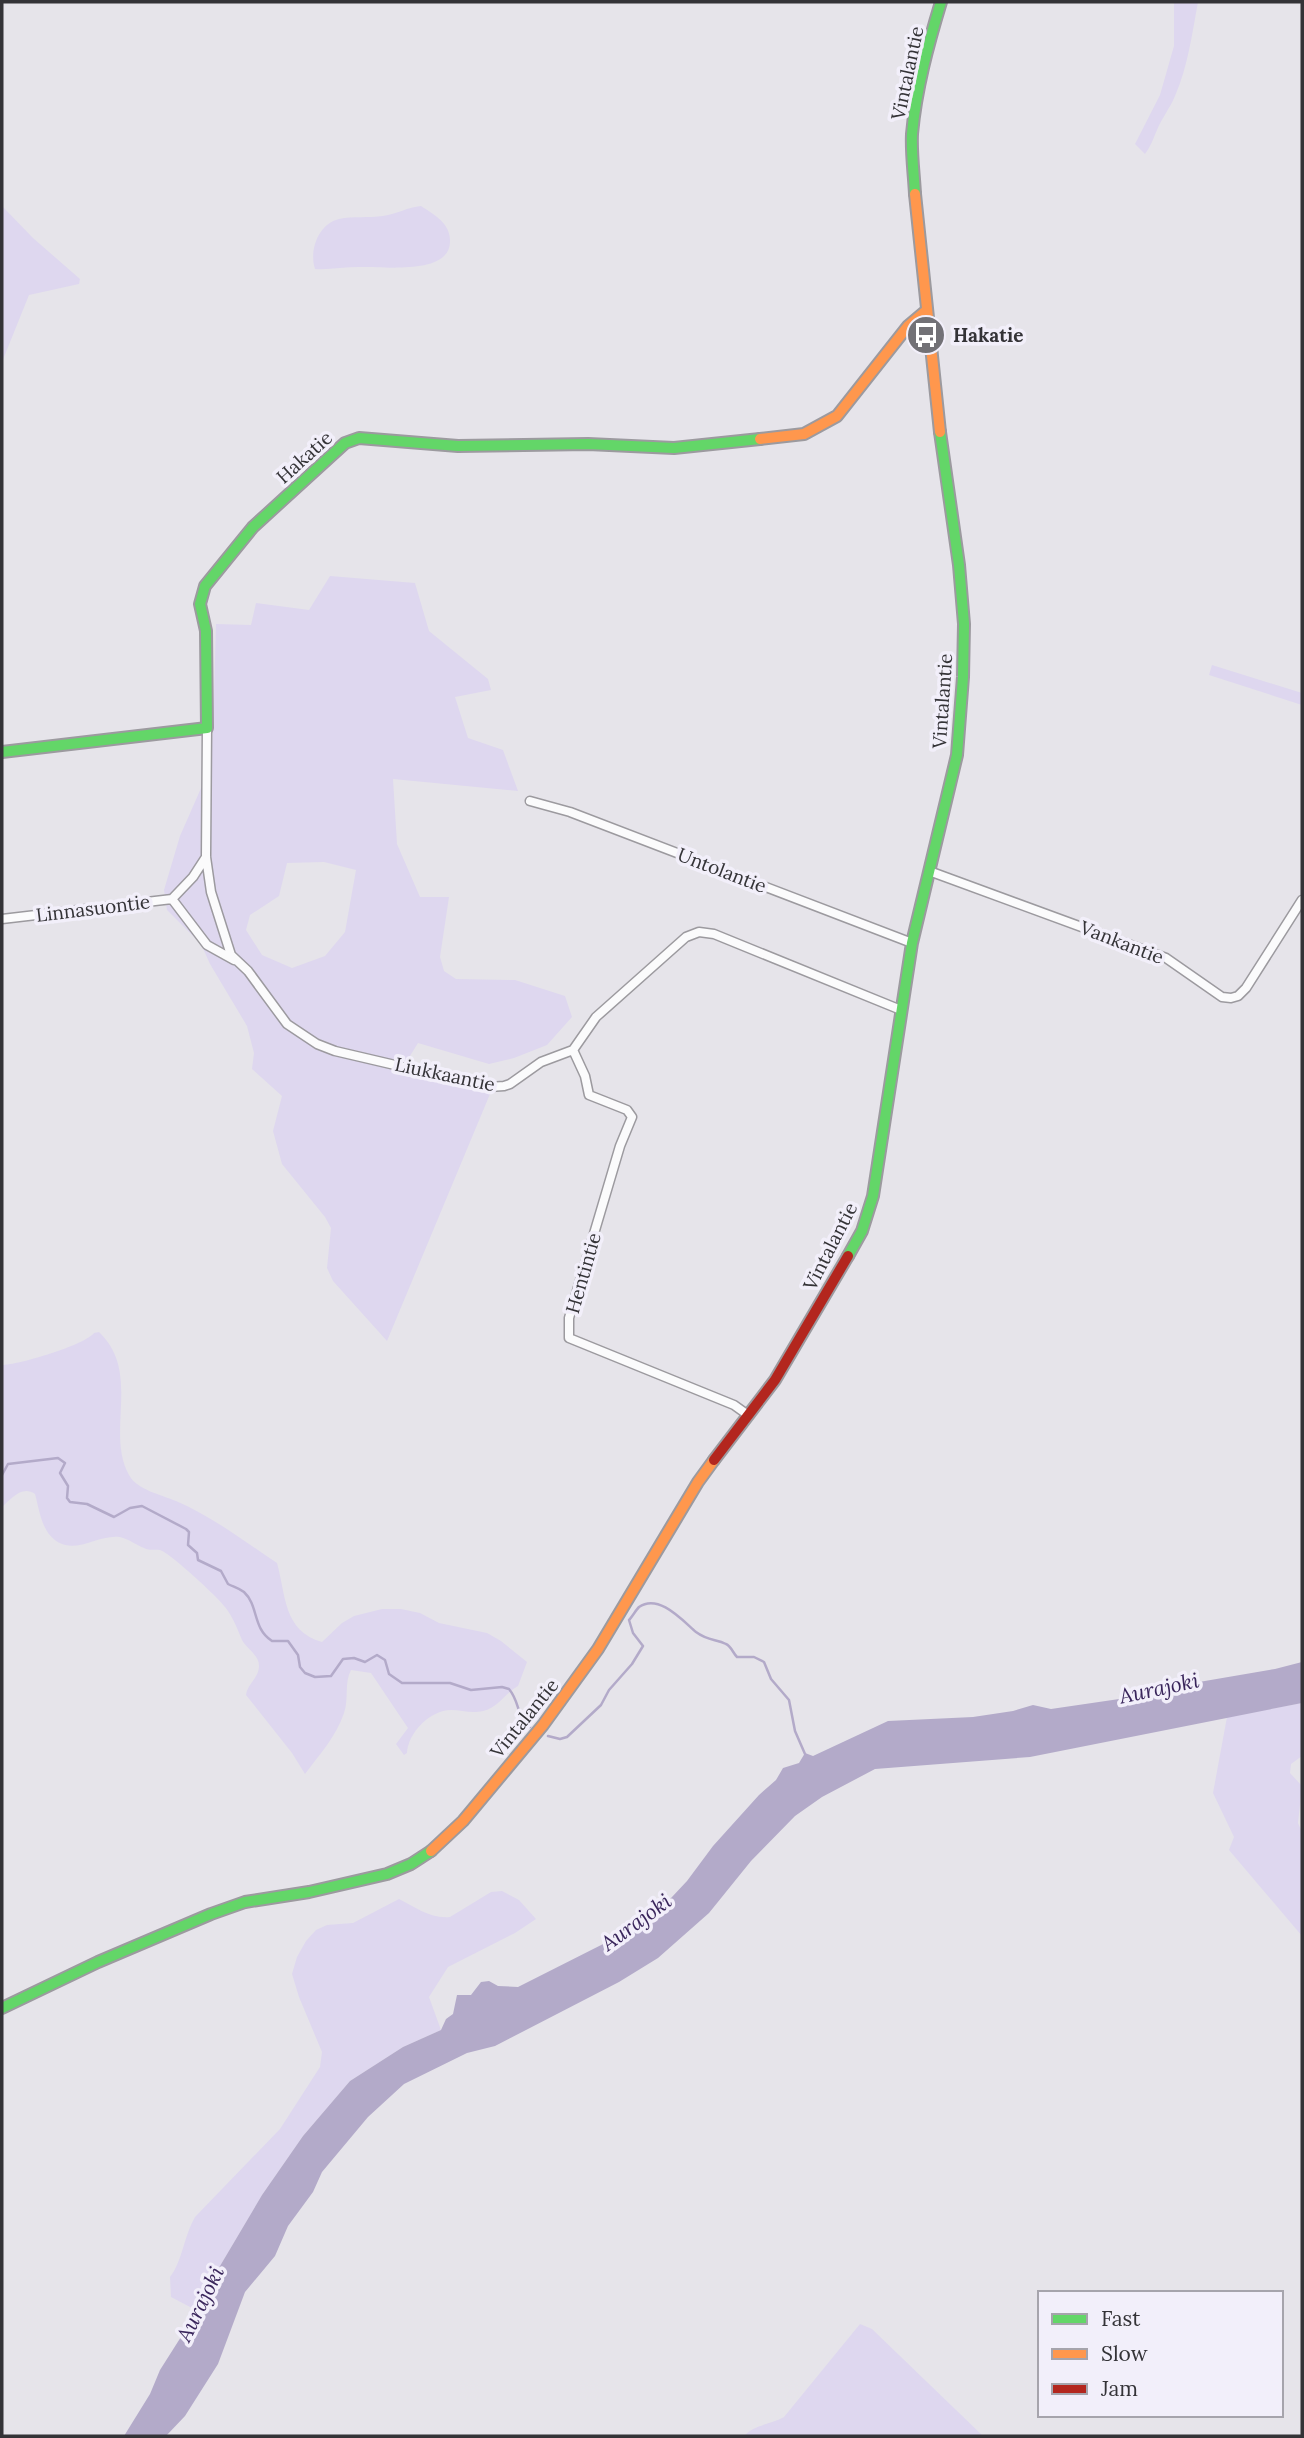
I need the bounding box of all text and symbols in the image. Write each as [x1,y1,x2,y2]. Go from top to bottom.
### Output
street label: Vintalantie [885,24,929,123]
bus stop icon: Hakatie [905,314,947,356]
place label: Hakatie [953,323,1023,347]
street label: Hakatie [271,426,337,488]
street label: Vintalantie [927,653,957,750]
street label: Untolantie [674,842,770,898]
street label: Linnasuontie [35,889,151,927]
street label: Vankantie [1076,915,1167,969]
street label: Liukkaantie [393,1052,497,1096]
street label: Vintalantie [797,1198,862,1295]
street label: Hentintie [560,1230,606,1316]
water label: Aurajoki [1116,1666,1202,1710]
street label: Vintalantie [484,1673,563,1763]
water label: Aurajoki [595,1887,677,1957]
water label: Aurajoki [170,2262,230,2347]
legend [1038,2291,1283,2417]
text: Fast [1101,2305,1141,2332]
text: Slow [1101,2340,1148,2367]
text: Jam [1100,2375,1138,2402]

